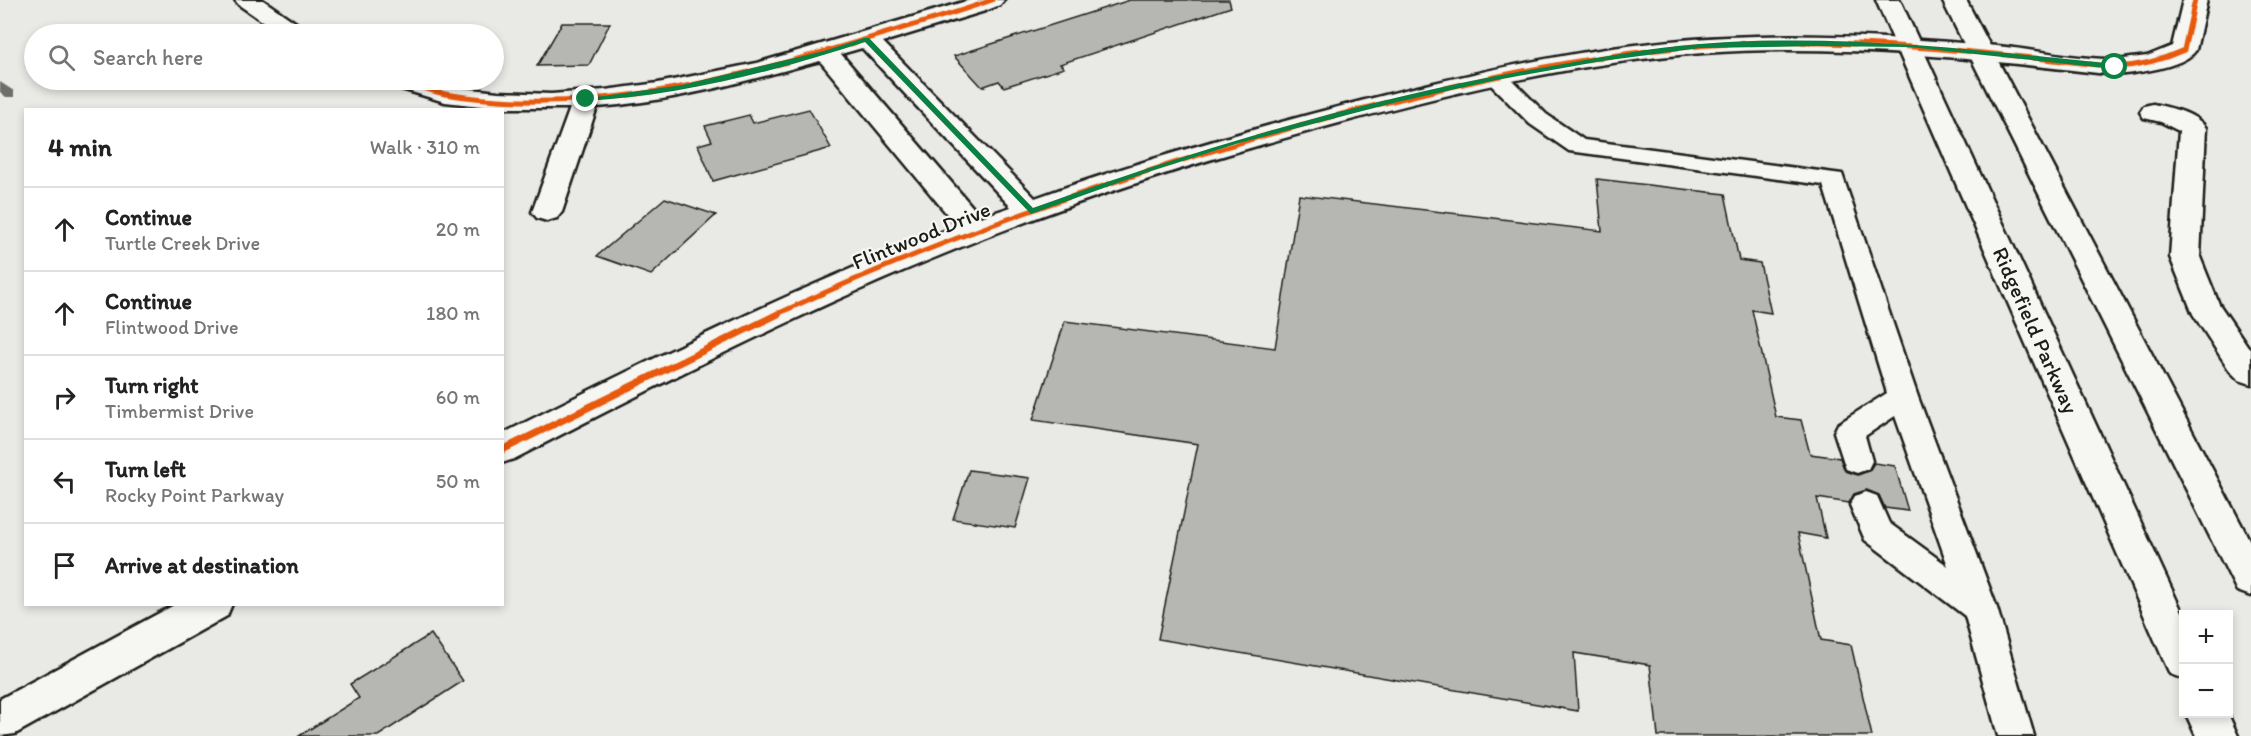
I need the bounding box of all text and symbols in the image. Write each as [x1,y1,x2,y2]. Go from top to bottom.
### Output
search box [24,24,504,90]
icon: search [45,41,78,74]
text: Search here [93,44,203,71]
route start [2101,53,2127,79]
route end [572,85,598,111]
text: 4 min [48,131,112,163]
text: Walk · 310 m [370,135,480,159]
street label: Flintwood Drive [848,195,994,275]
text: Continue [105,204,192,231]
icon: ahead [48,213,81,246]
text: 20 m [436,217,480,241]
text: Turtle Creek Drive [105,231,260,255]
street label: Ridgefield Parkway [1987,243,2085,418]
text: Continue [105,288,192,315]
icon: ahead [48,297,81,330]
text: 180 m [426,301,480,325]
text: Flintwood Drive [105,315,238,339]
text: Turn right [105,372,199,399]
icon: right [48,381,81,414]
text: 60 m [436,385,480,409]
text: Timbermist Drive [105,399,254,423]
text: Turn left [105,456,186,483]
icon: left [48,465,81,498]
text: 50 m [436,469,480,493]
text: Rocky Point Parkway [105,483,284,507]
icon: arrive [48,549,81,582]
text: Arrive at destination [105,552,299,579]
map controls [2179,610,2233,718]
button: + [2179,610,2233,664]
button: − [2179,664,2233,718]

